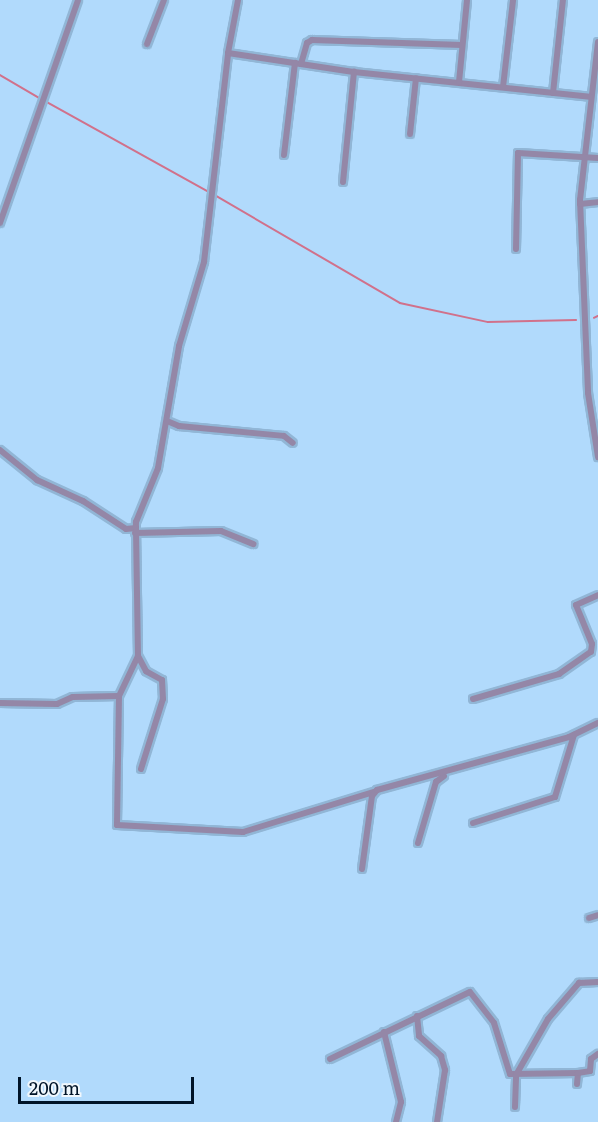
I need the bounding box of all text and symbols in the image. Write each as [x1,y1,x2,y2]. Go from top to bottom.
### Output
scale bar [21,1065,196,1103]
text: 200 m [29,1074,80,1101]

